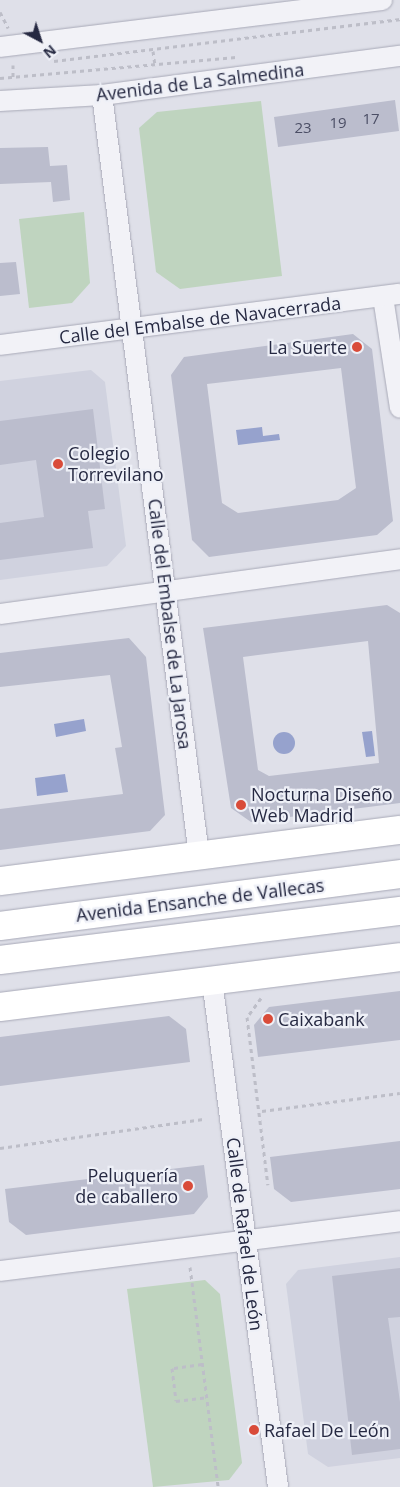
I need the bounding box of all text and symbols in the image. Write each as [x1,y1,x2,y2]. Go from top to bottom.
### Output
north arrow [15,15,65,65]
text: N [39,41,60,63]
street label: Avenida de La Salmedina [95,59,305,105]
house number: 17 [362,110,380,128]
house number: 19 [329,114,347,132]
house number: 23 [294,119,312,137]
street label: Calle del Embalse de Navacerrada [58,292,342,348]
place label: La Suerte [268,336,347,358]
marker: La Suerte [351,341,363,353]
place label: Colegio Torrevilano [68,443,164,486]
marker: Colegio Torrevilano [52,458,64,470]
street label: Calle del Embalse de La Jarosa [144,497,196,751]
place label: Nocturna Diseño Web Madrid [251,784,393,826]
marker: Nocturna Diseño Web Madrid [235,799,247,811]
street label: Avenida Ensanche de Vallecas [75,874,325,926]
place label: Caixabank [278,1008,365,1030]
marker: Caixabank [262,1013,274,1025]
street label: Calle de Rafael de León [222,1136,268,1332]
place label: Peluquería de caballero [75,1165,178,1208]
marker: Peluquería de caballero [182,1180,194,1192]
place label: Rafael De León [264,1419,390,1441]
marker: Rafael De León [248,1424,260,1436]

